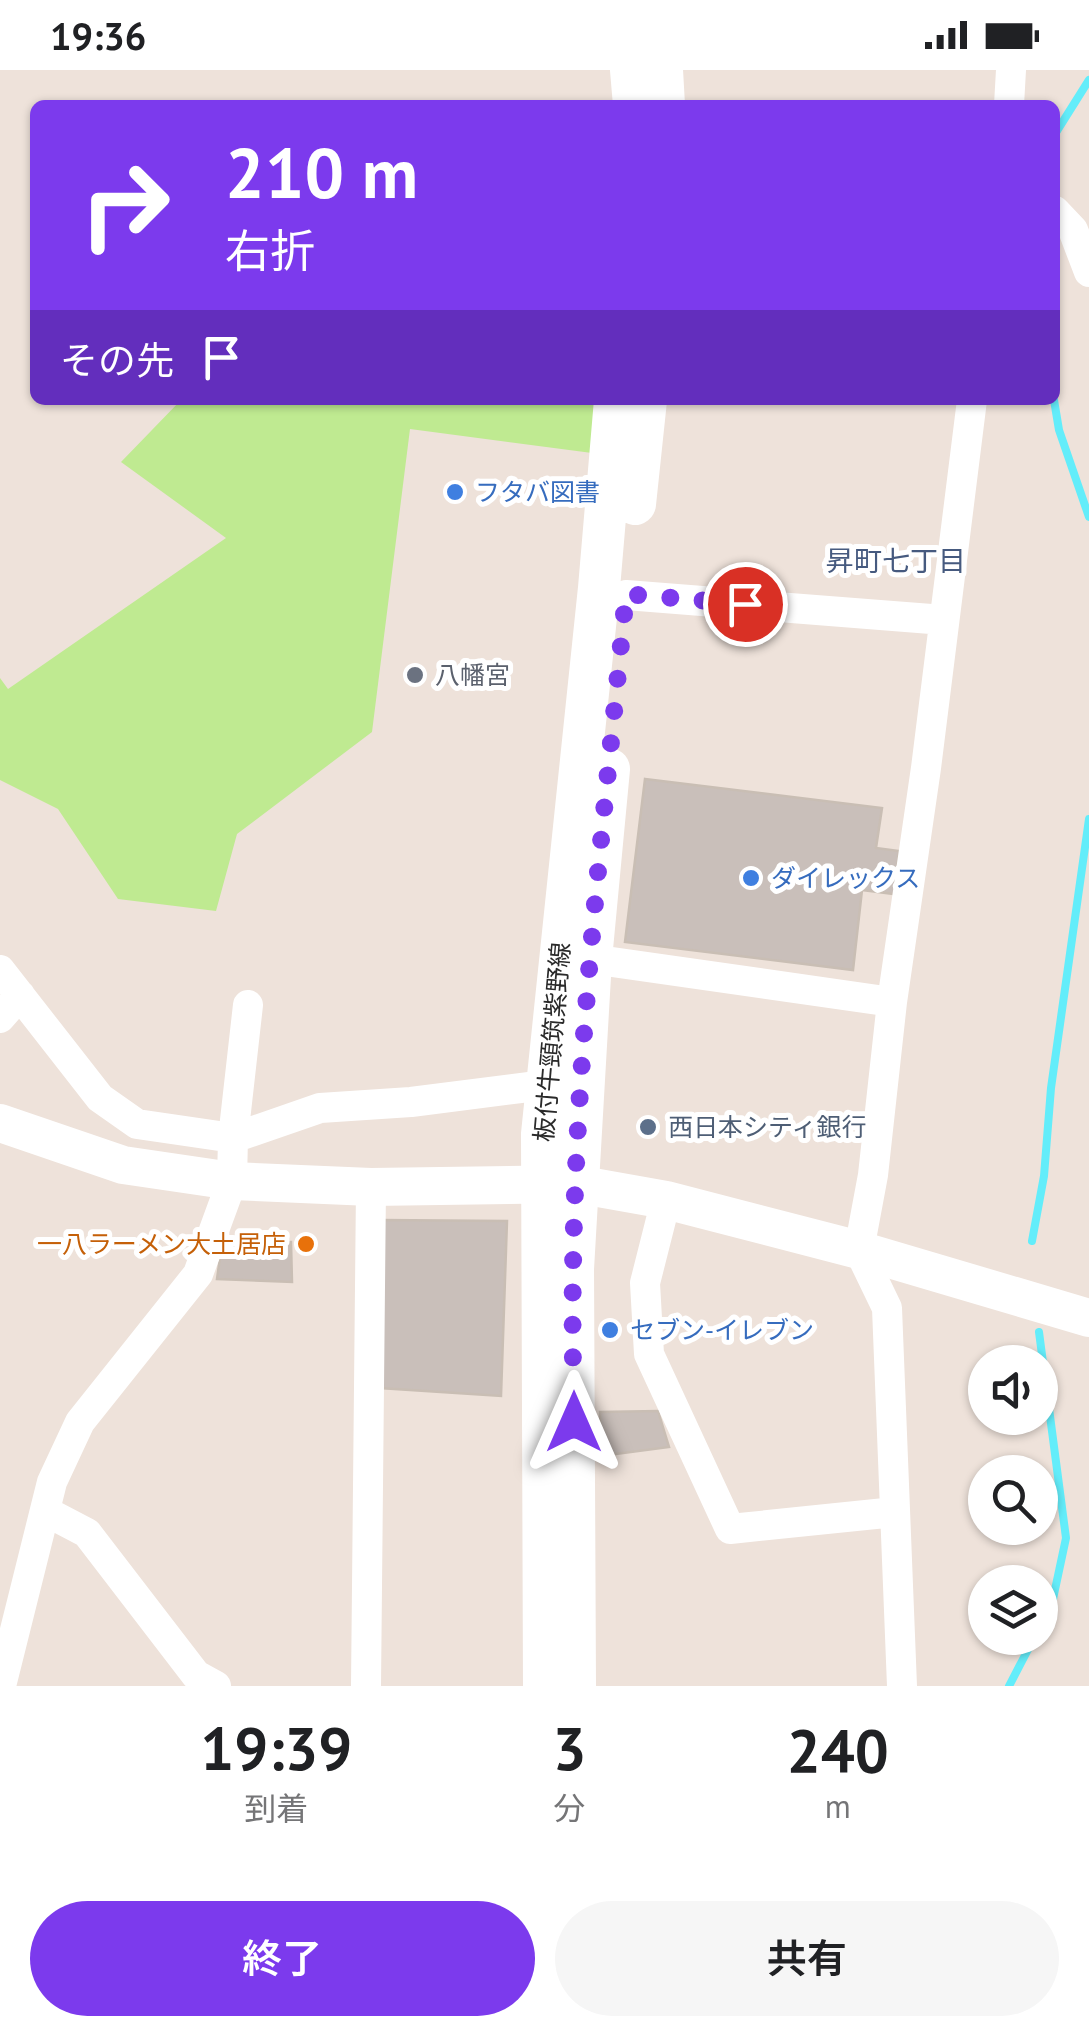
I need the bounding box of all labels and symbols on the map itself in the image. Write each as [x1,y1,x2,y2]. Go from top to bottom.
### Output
place label: フタバ図書 [475,476,600,508]
marker: フタバ図書 [444,481,466,503]
district label: 昇町七丁目 [826,542,966,579]
pin [703,562,788,647]
place label: 八幡宮 [435,659,510,691]
marker: 八幡宮 [404,664,426,686]
place label: ダイレックス [771,862,920,894]
marker: ダイレックス [740,867,762,889]
street label: 板付牛頸筑紫野線 [527,941,577,1143]
place label: 西日本シティ銀行 [668,1111,867,1143]
marker: 西日本シティ銀行 [637,1116,659,1138]
place label: 一八ラーメン大土居店 [37,1228,286,1260]
marker: 一八ラーメン大土居店 [295,1233,317,1255]
place label: セブン-イレブン [630,1314,814,1346]
marker: セブン-イレブン [599,1319,621,1341]
position arrow [522,1370,626,1474]

